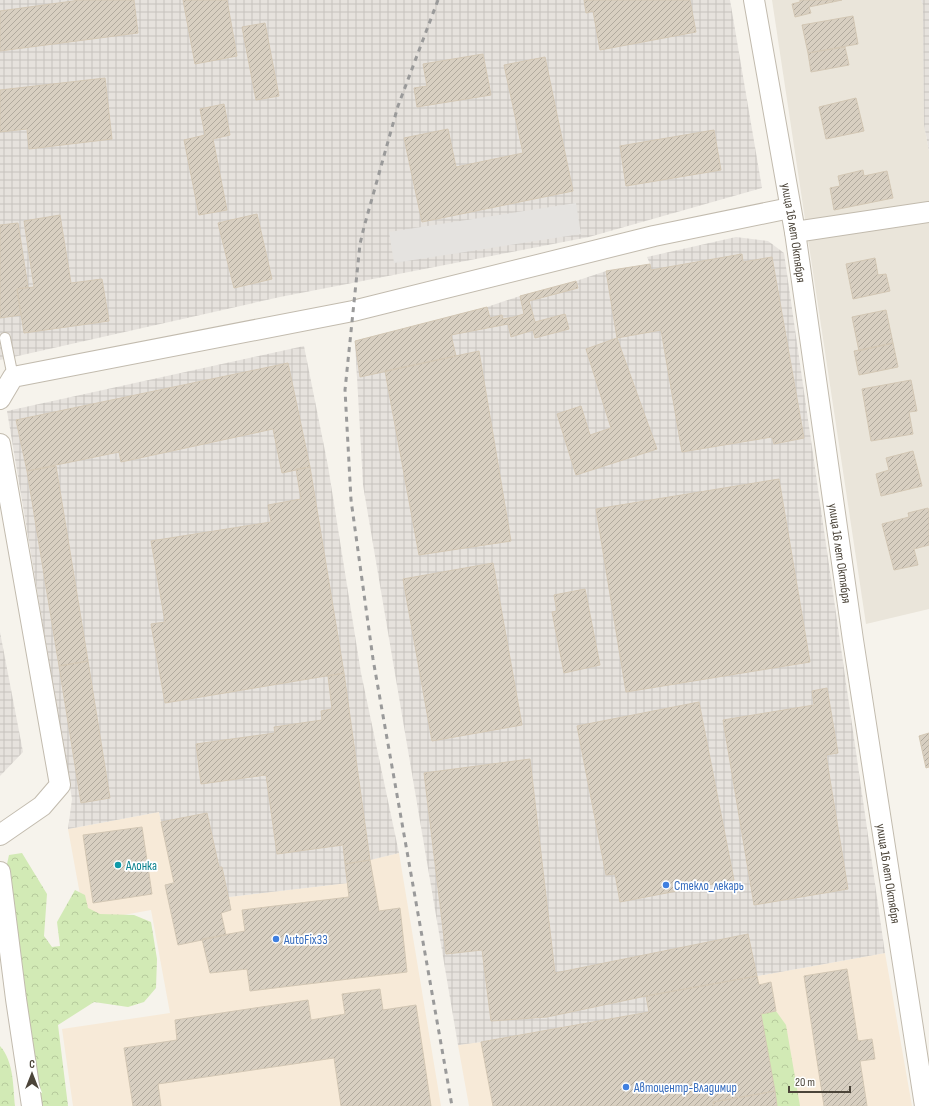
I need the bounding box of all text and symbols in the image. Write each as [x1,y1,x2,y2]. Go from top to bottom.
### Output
street label: улица 16 лет Октября [777,182,809,284]
street label: улица 16 лет Октября [825,502,855,604]
street label: улица 16 лет Октября [872,823,904,925]
place label: Алонка [125,858,157,874]
marker: Алонка [113,860,123,870]
place label: Стекло_лекарь [674,878,744,894]
marker: Стекло_лекарь [661,880,671,890]
place label: AutoFix33 [283,932,328,948]
marker: AutoFix33 [271,934,281,944]
north arrow [12,1054,52,1094]
text: С [29,1058,35,1071]
scale bar [789,1068,850,1094]
text: 20 m [795,1075,815,1090]
place label: Автоцентр-Владимир [633,1080,737,1096]
marker: Автоцентр-Владимир [621,1082,631,1092]

